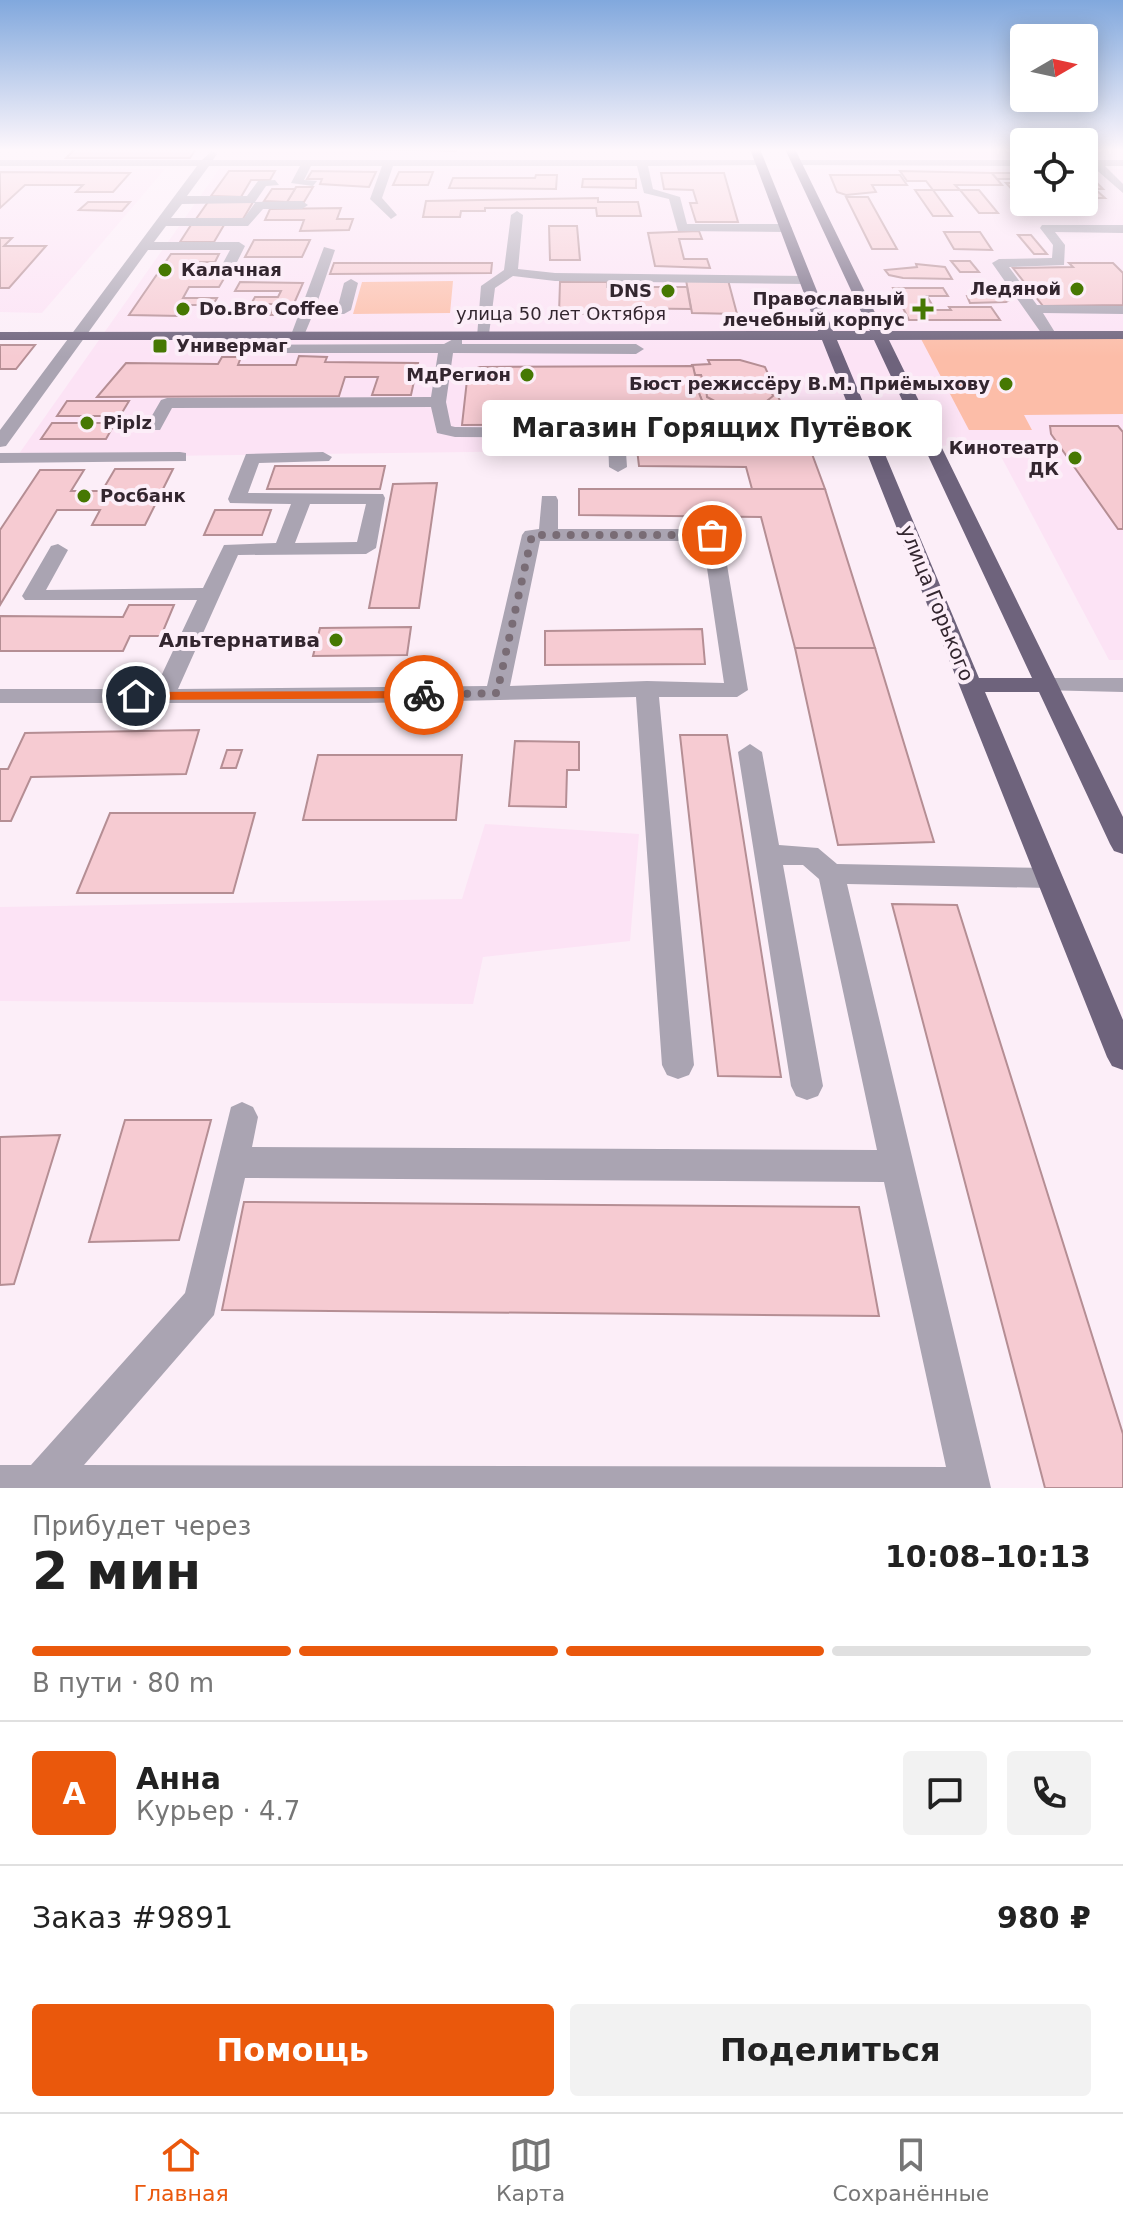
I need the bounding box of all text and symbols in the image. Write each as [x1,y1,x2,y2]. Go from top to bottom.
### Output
north arrow [1010,24,1098,112]
map controls [1010,24,1098,216]
button: locate [1010,128,1098,216]
place label: Калачная [181,259,282,280]
marker: Калачная [156,261,174,279]
place label: Ледяной [970,278,1061,299]
place label: DNS [609,280,652,301]
marker: Ледяной [1068,280,1086,298]
marker: DNS [659,282,677,300]
place label: Православный лечебный корпус [723,288,905,330]
place label: Do.Bro Coffee [199,298,339,319]
marker: Православный лечебный корпус [912,298,934,320]
marker: Do.Bro Coffee [174,300,192,318]
street label: улица 50 лет Октября [456,303,666,324]
place label: Универмаг [176,335,288,356]
marker: Универмаг [151,337,169,355]
place label: МдРегион [406,364,511,385]
marker: МдРегион [518,366,536,384]
place label: Бюст режиссёру В.М. Приёмыхову [629,373,990,394]
marker: Бюст режиссёру В.М. Приёмыхову [997,375,1015,393]
callout: Магазин Горящих Путёвок [482,399,942,455]
place label: Piplz [103,412,152,433]
text: Магазин Горящих Путёвок [512,413,912,443]
marker: Piplz [78,414,96,432]
place label: Кинотеатр ДК [949,437,1059,479]
marker: Кинотеатр ДК [1066,449,1084,467]
place label: Росбанк [100,485,186,506]
marker: Росбанк [75,487,93,505]
pin [678,501,746,569]
icon: bag [690,513,734,557]
street label: улица Горького [895,522,979,684]
place label: Альтернатива [159,628,320,652]
marker: Альтернатива [327,631,345,649]
courier [384,655,464,735]
pin [102,662,170,730]
icon: bike [402,673,446,717]
icon: home [114,674,158,718]
text: Прибудет через [32,1511,251,1541]
text: 10:08–10:13 [885,1539,1091,1574]
text: 2 мин [32,1541,201,1601]
text: В пути · 80 m [32,1668,214,1698]
button: chat [903,1751,987,1835]
button: phone [1007,1751,1091,1835]
text: Анна [136,1761,221,1796]
text: А [62,1776,86,1811]
text: Курьер · 4.7 [136,1796,300,1826]
text: Заказ #9891 [32,1900,233,1935]
text: 980 ₽ [997,1900,1091,1935]
button: Помощь [32,2004,554,2096]
button: Поделиться [570,2004,1091,2096]
tab: Главная [134,2133,229,2206]
tab: Карта [496,2133,565,2206]
tab: Сохранённые [832,2133,989,2206]

